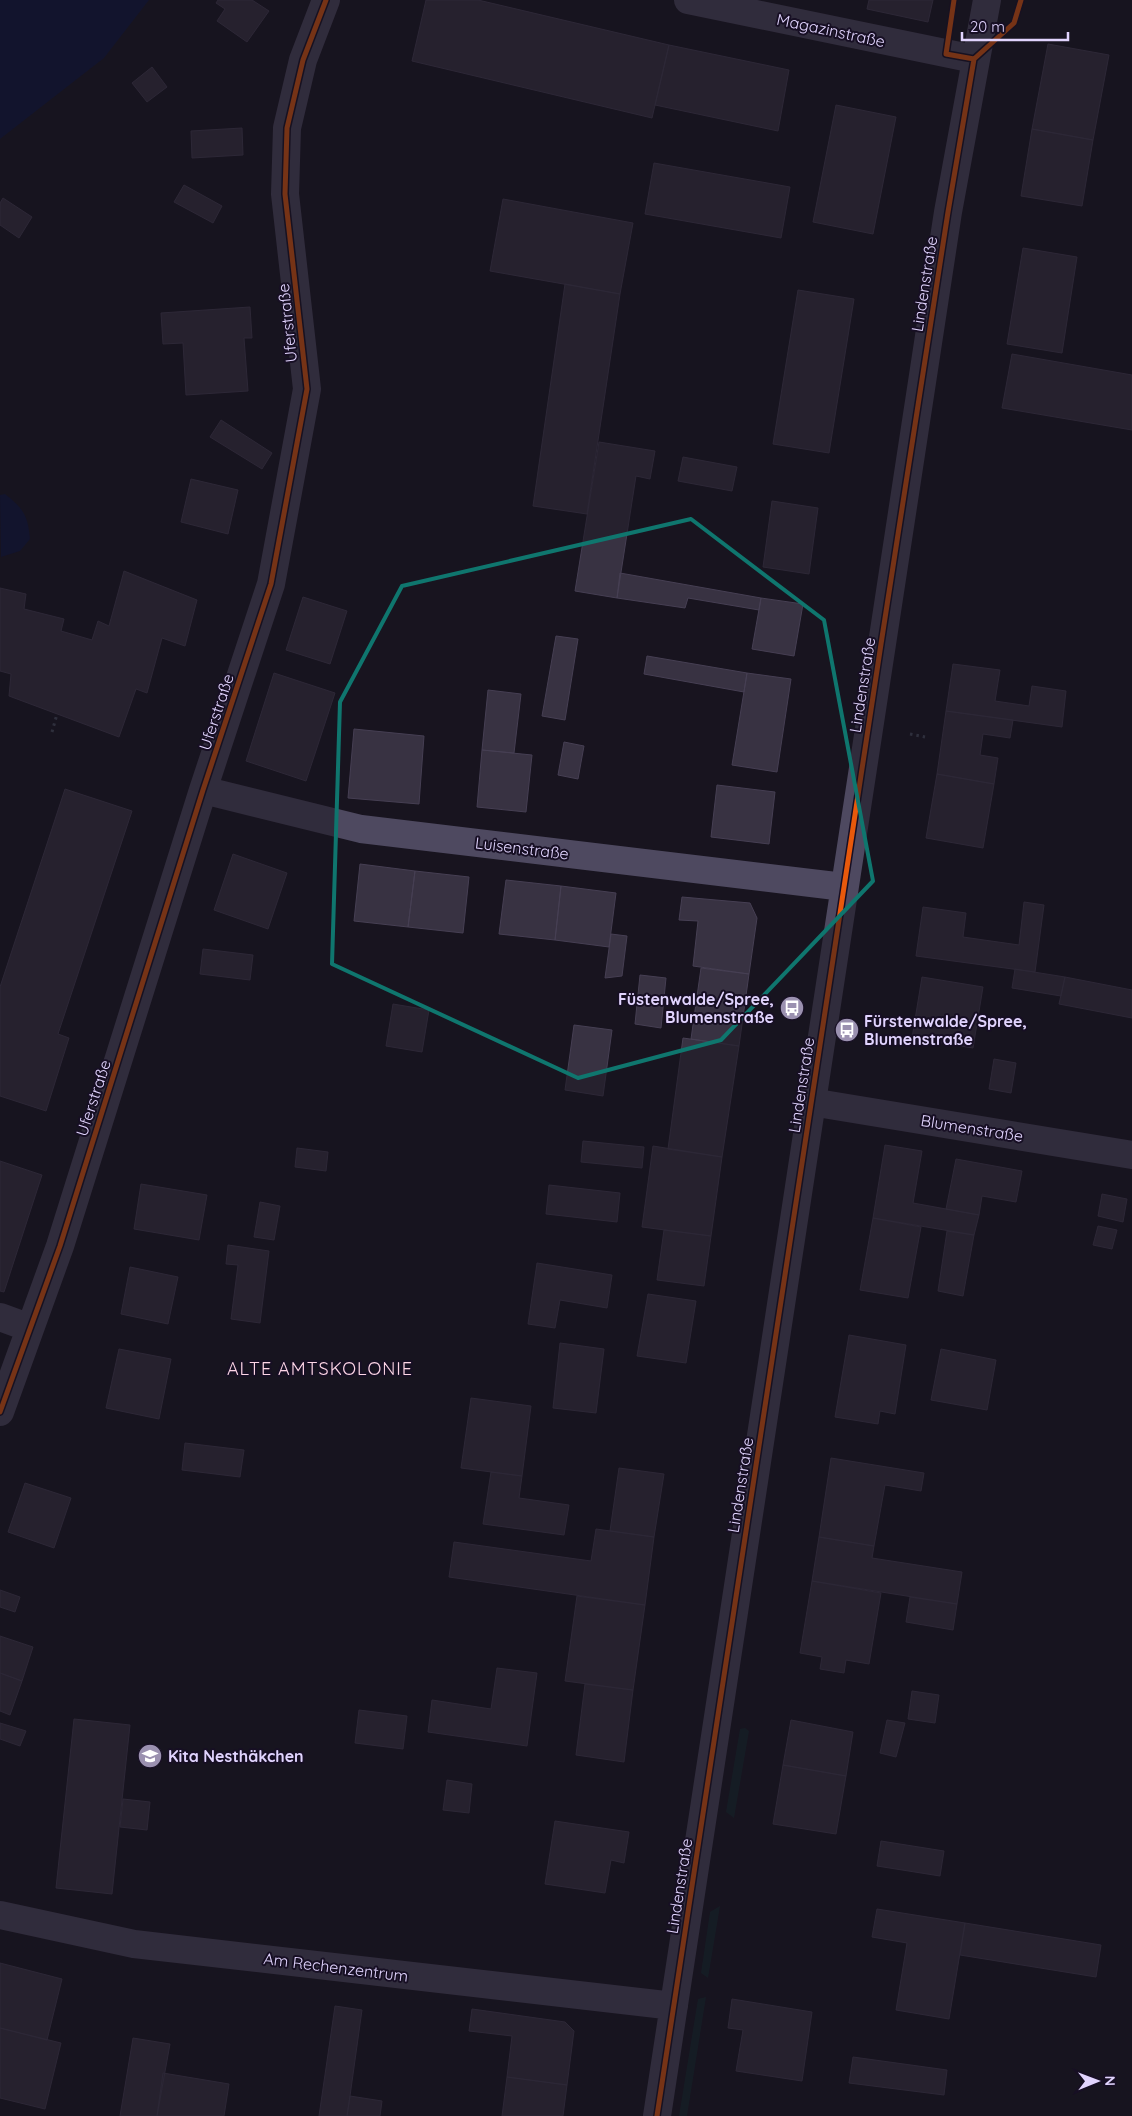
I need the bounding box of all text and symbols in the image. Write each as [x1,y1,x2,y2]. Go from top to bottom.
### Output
street label: Magazinstraße [775,9,887,51]
scale bar [962,10,1068,42]
text: 20 m [970,17,1005,36]
street label: Lindenstraße [907,235,941,333]
street label: Uferstraße [273,283,301,363]
street label: Lindenstraße [845,636,879,734]
street label: Uferstraße [194,671,238,753]
street label: Luisenstraße [474,832,570,864]
place label: Füstenwalde/Spree, Blumenstraße [618,989,774,1027]
bus stop icon: Füstenwalde/Spree, Blumenstraße [779,995,805,1021]
place label: Fürstenwalde/Spree, Blumenstraße [864,1011,1027,1049]
bus stop icon: Fürstenwalde/Spree, Blumenstraße [834,1017,860,1043]
street label: Lindenstraße [784,1036,818,1134]
street label: Uferstraße [71,1057,115,1139]
street label: Blumenstraße [919,1110,1025,1146]
district label: ALTE AMTSKOLONIE [227,1357,413,1380]
street label: Lindenstraße [723,1436,757,1534]
school or university icon: Kita Nesthäkchen [137,1743,163,1769]
place label: Kita Nesthäkchen [168,1746,304,1766]
street label: Lindenstraße [662,1837,696,1935]
street label: Am Rechenzentrum [262,1948,410,1986]
north arrow [1072,2056,1122,2106]
text: N [1101,2075,1119,2086]

